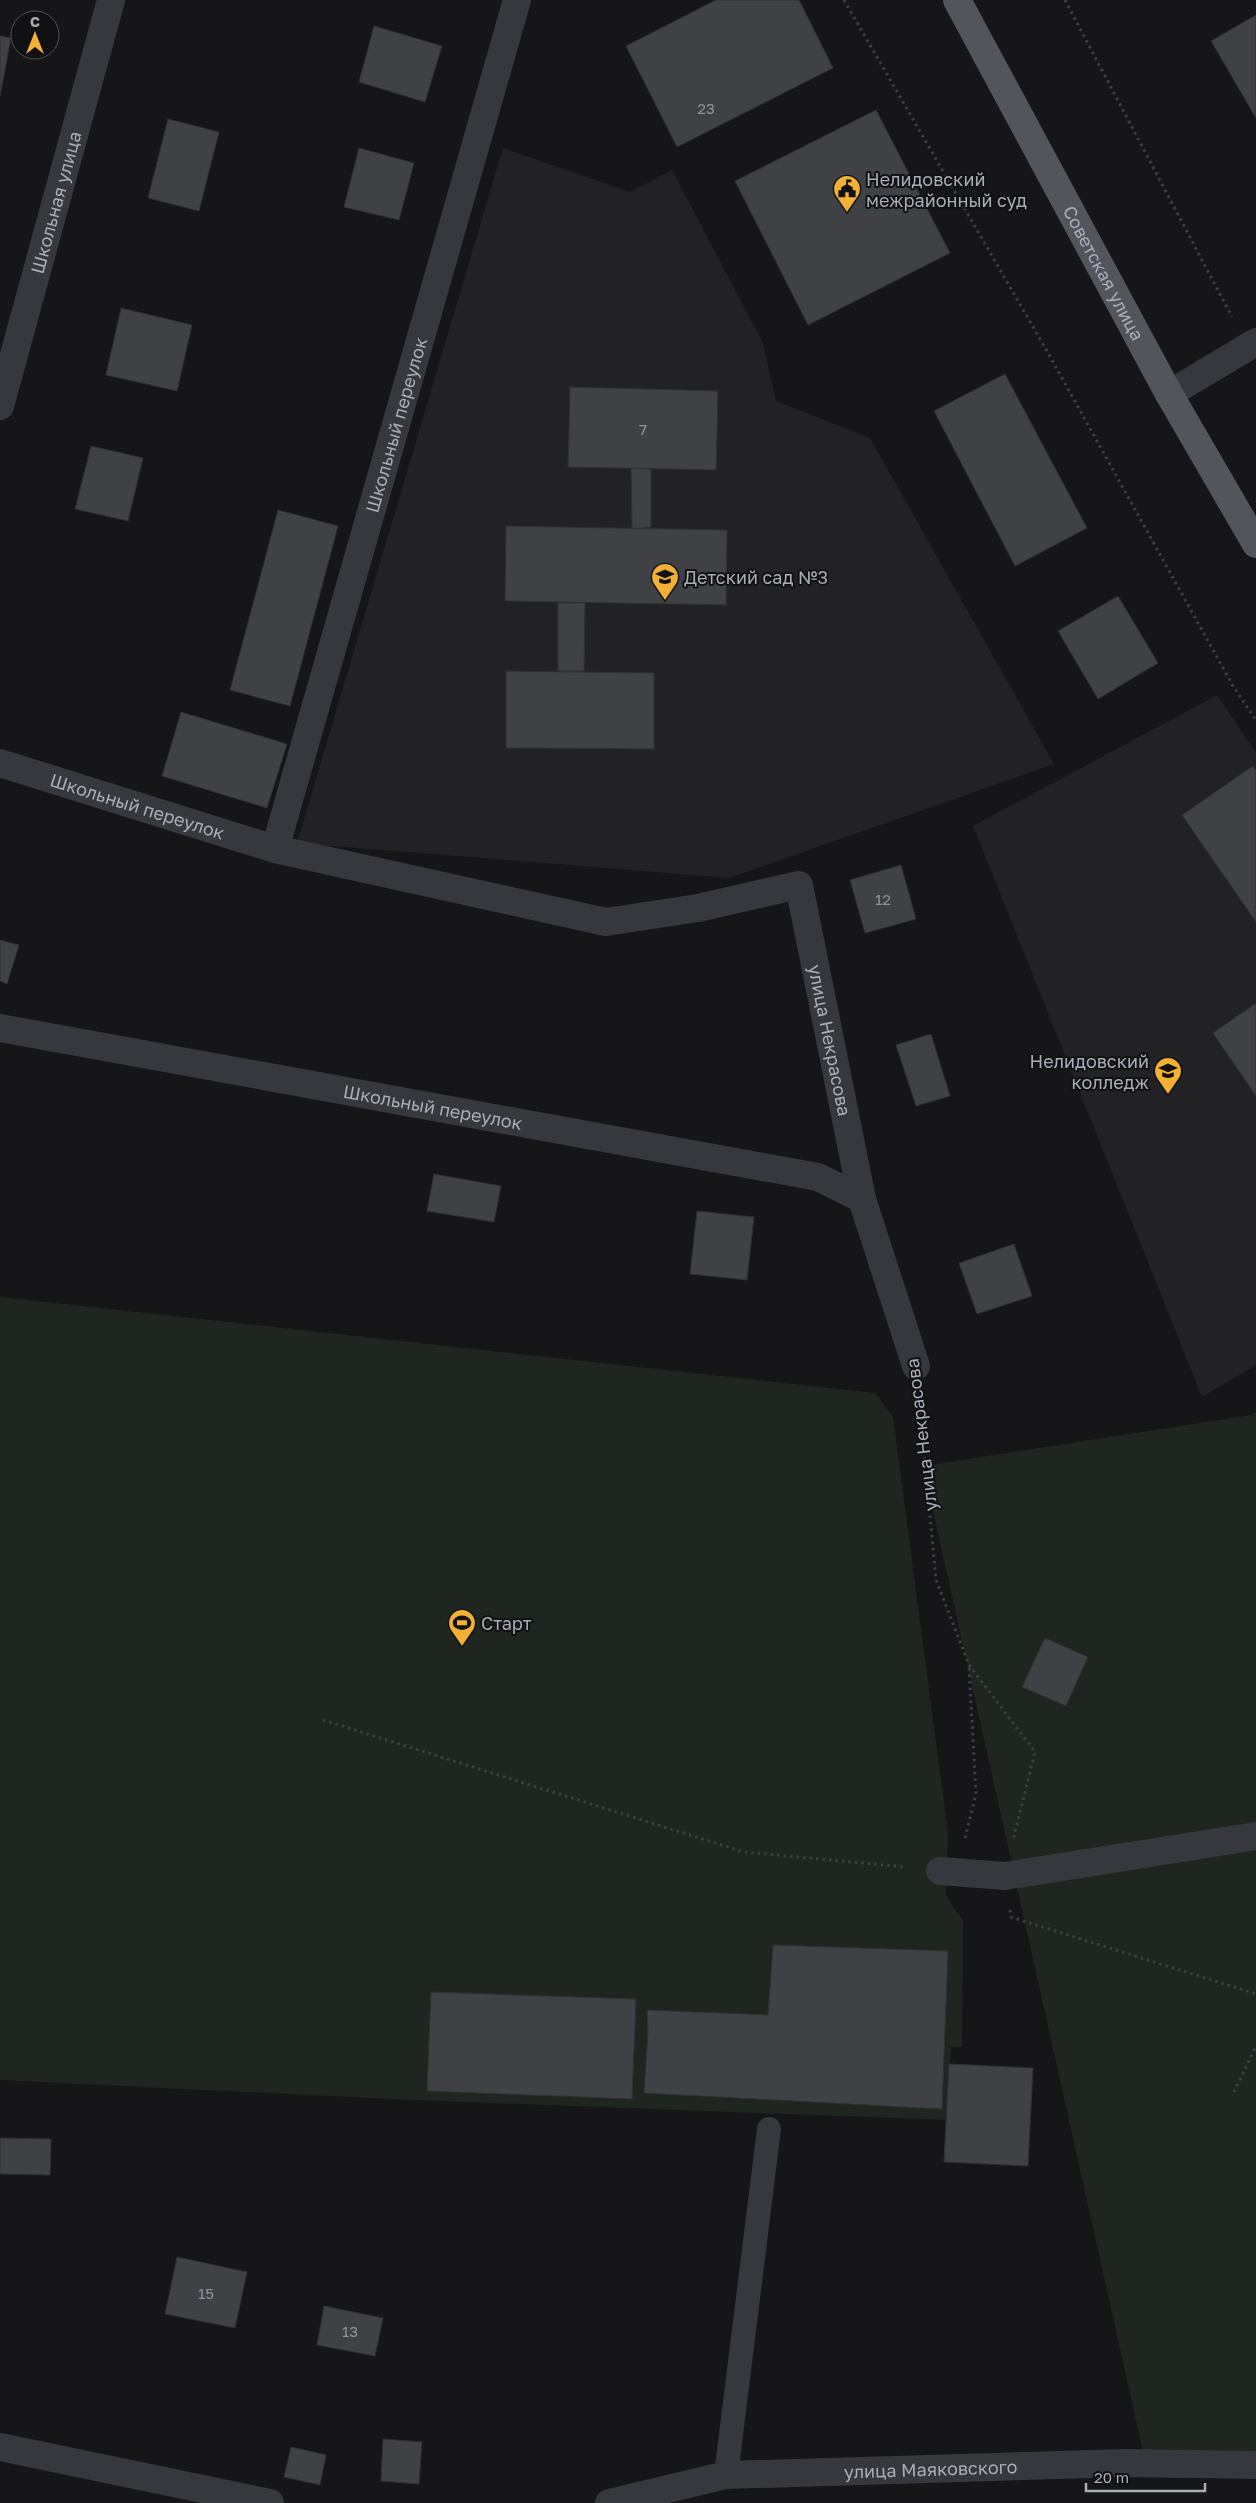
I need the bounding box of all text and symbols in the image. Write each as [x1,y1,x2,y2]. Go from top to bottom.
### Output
north arrow [10,10,60,60]
text: С [30,13,40,30]
house number: 23 [697,99,715,117]
street label: Школьная улица [26,129,86,276]
place label: Нелидовский межрайонный суд [866,168,1027,211]
public building icon: Нелидовский межрайонный суд [832,174,862,213]
street label: Советская улица [1059,202,1149,344]
street label: Школьный переулок [360,335,431,515]
house number: 7 [639,420,647,438]
school or university icon: Детский сад №3 [650,562,680,601]
place label: Детский сад №3 [684,566,828,588]
street label: Школьный переулок [48,768,227,844]
house number: 12 [875,890,891,908]
street label: улица Некрасова [804,963,856,1118]
place label: Нелидовский колледж [1030,1050,1149,1093]
school or university icon: Нелидовский колледж [1153,1056,1183,1095]
street label: Школьный переулок [342,1080,524,1134]
street label: улица Некрасова [901,1357,941,1513]
sports icon: Старт [447,1608,477,1647]
place label: Старт [481,1612,532,1634]
house number: 15 [198,2284,214,2302]
house number: 13 [342,2322,358,2340]
street label: улица Маяковского [843,2455,1018,2482]
scale bar [1086,2460,1205,2492]
text: 20 m [1094,2468,1129,2486]

